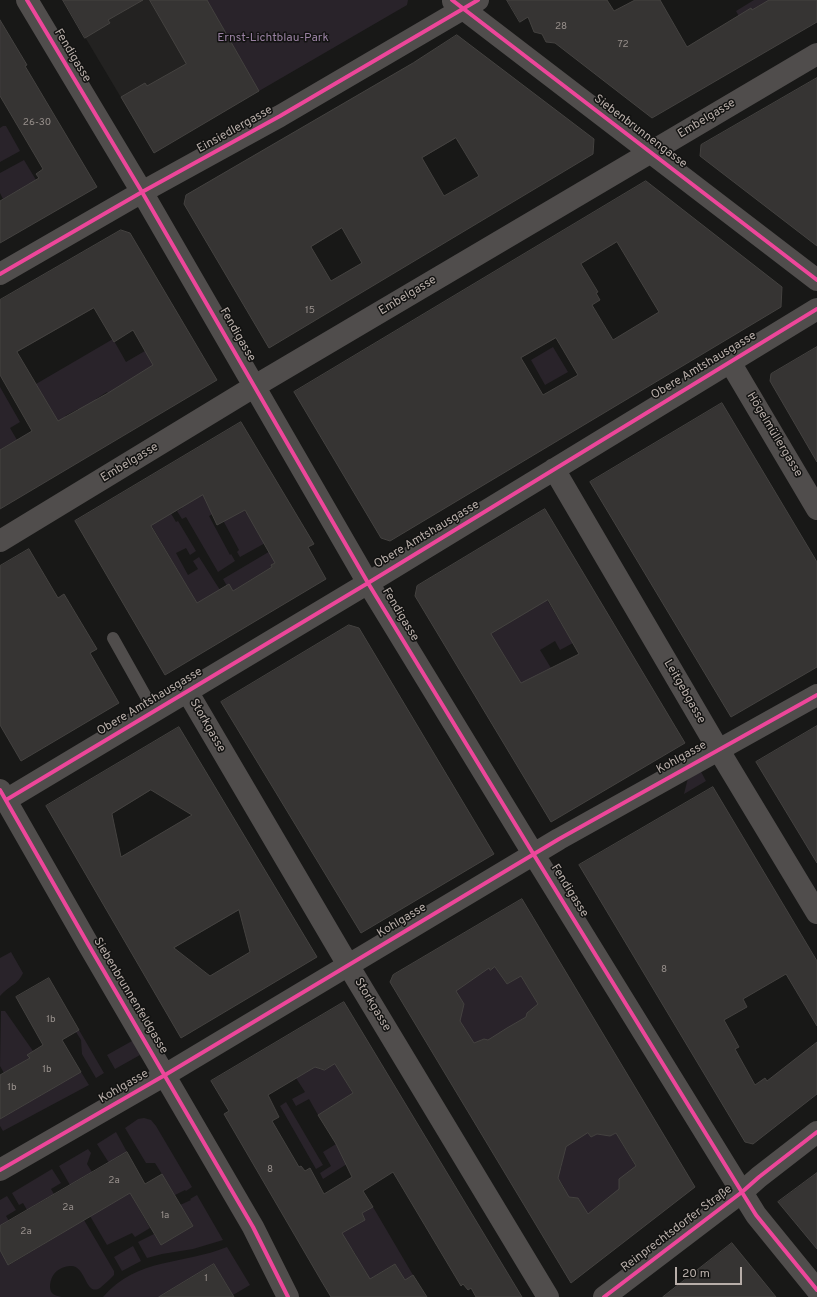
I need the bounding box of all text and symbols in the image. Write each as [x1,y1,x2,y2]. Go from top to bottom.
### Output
house number: 28 [555,21,567,33]
street label: Fendigasse [50,27,94,85]
park label: Ernst-Lichtblau-Park [217,32,329,46]
house number: 72 [617,39,629,51]
street label: Siebenbrunnengasse [590,92,690,172]
street label: Embelgasse [676,96,738,142]
street label: Einsiedlergasse [195,103,275,157]
house number: 26-30 [23,117,51,129]
street label: Embelgasse [377,273,439,319]
street label: Fendigasse [216,305,258,365]
house number: 15 [305,305,315,317]
street label: Obere Amtshausgasse [649,329,759,403]
street label: Högelmüllergasse [743,390,805,480]
street label: Embelgasse [99,440,161,486]
street label: Obere Amtshausgasse [372,498,482,572]
street label: Fendigasse [378,586,422,644]
street label: Leitgebgasse [660,657,708,727]
street label: Obere Amtshausgasse [95,665,205,739]
street label: Storkgasse [186,697,228,755]
street label: Kohlgasse [654,738,710,778]
street label: Fendigasse [547,862,591,920]
street label: Kohlgasse [375,901,429,941]
street label: Siebenbrunnenfeldgasse [90,935,170,1057]
house number: 8 [661,964,667,976]
street label: Storkgasse [351,976,393,1034]
house number: 1b [46,1014,56,1026]
house number: 1b [42,1064,52,1076]
street label: Kohlgasse [97,1067,151,1107]
house number: 1b [7,1082,17,1094]
house number: 8 [267,1164,273,1176]
house number: 2a [108,1175,120,1187]
street label: Reinprechtsdorfer Straße [619,1183,735,1275]
house number: 2a [62,1202,74,1214]
house number: 1a [161,1210,169,1222]
house number: 2a [20,1226,32,1238]
scale bar [677,1259,744,1285]
text: 20 m [682,1266,710,1282]
house number: 1 [204,1273,208,1285]

